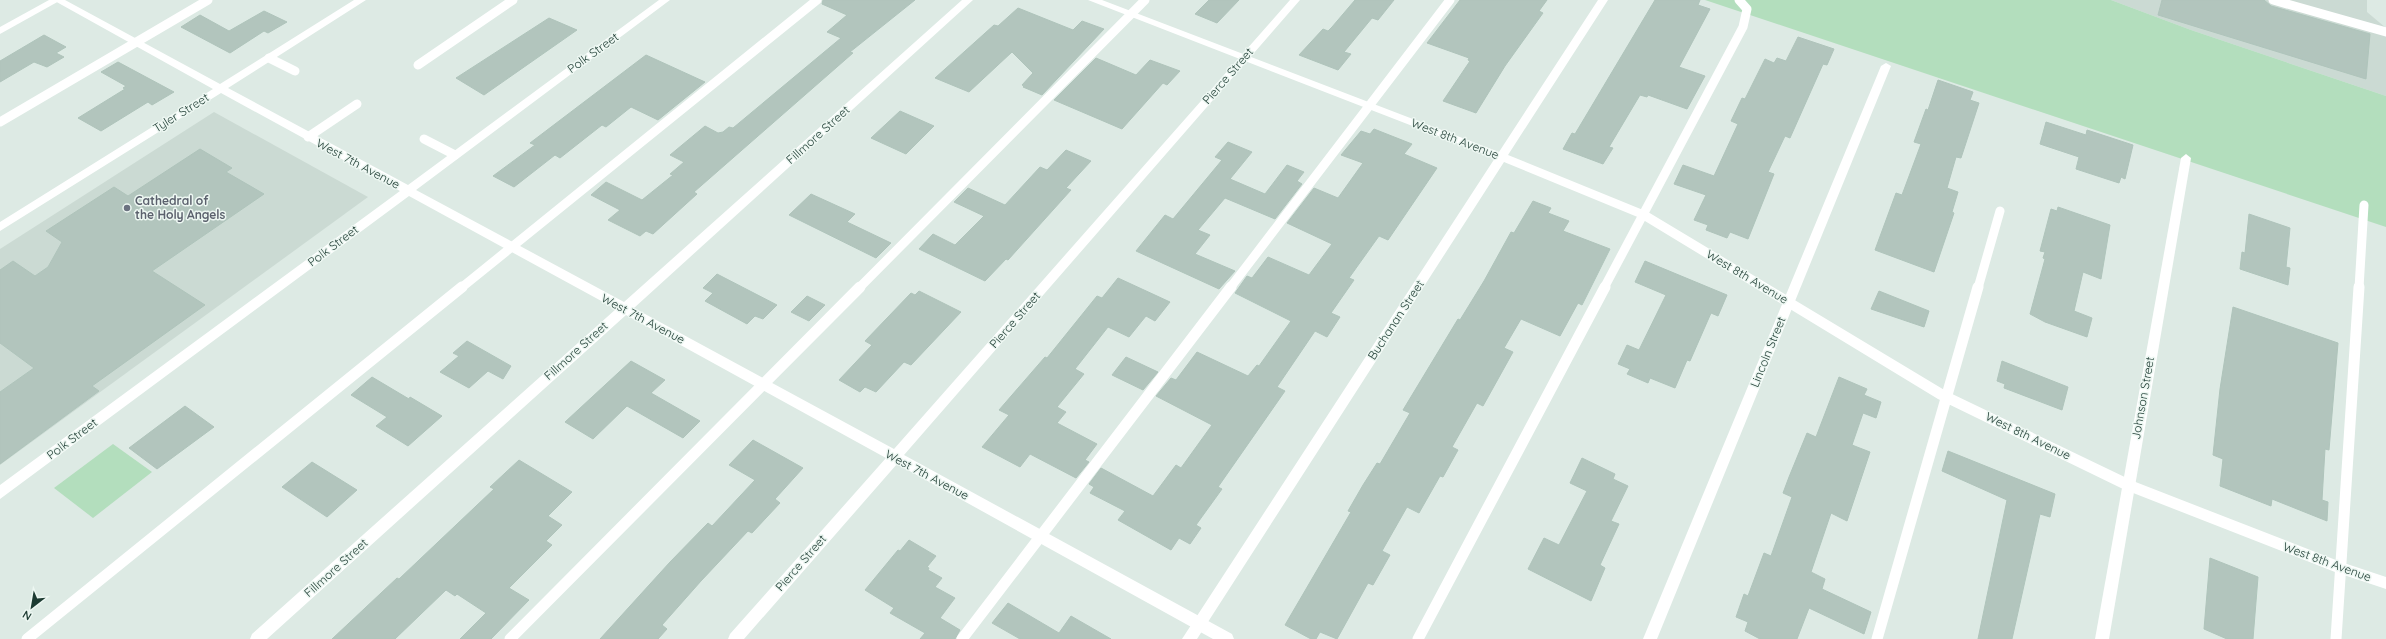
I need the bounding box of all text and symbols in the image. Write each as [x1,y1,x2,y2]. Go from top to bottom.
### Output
street label: Polk Street [564,29,621,76]
street label: Pierce Street [1199,44,1256,107]
street label: Tyler Street [150,90,211,136]
street label: Fillmore Street [783,102,853,167]
street label: West 8th Avenue [1409,115,1501,162]
street label: West 7th Avenue [314,135,403,192]
place label: Cathedral of the Holy Angels [135,193,226,222]
marker: Cathedral of the Holy Angels [122,203,132,213]
street label: Polk Street [304,222,361,270]
street label: West 8th Avenue [1704,246,1791,307]
street label: Buchanan Street [1364,277,1427,362]
street label: Pierce Street [986,288,1043,351]
street label: West 7th Avenue [599,290,688,347]
street label: Lincoln Street [1747,314,1789,389]
street label: Fillmore Street [541,318,611,383]
street label: Johnson Street [2128,355,2157,440]
street label: West 8th Avenue [1983,408,2073,463]
street label: Polk Street [43,415,100,463]
street label: West 7th Avenue [883,446,972,503]
street label: Pierce Street [772,531,829,594]
street label: Fillmore Street [301,535,371,600]
street label: West 8th Avenue [2281,539,2374,585]
north arrow [12,587,52,627]
text: N [20,607,34,624]

